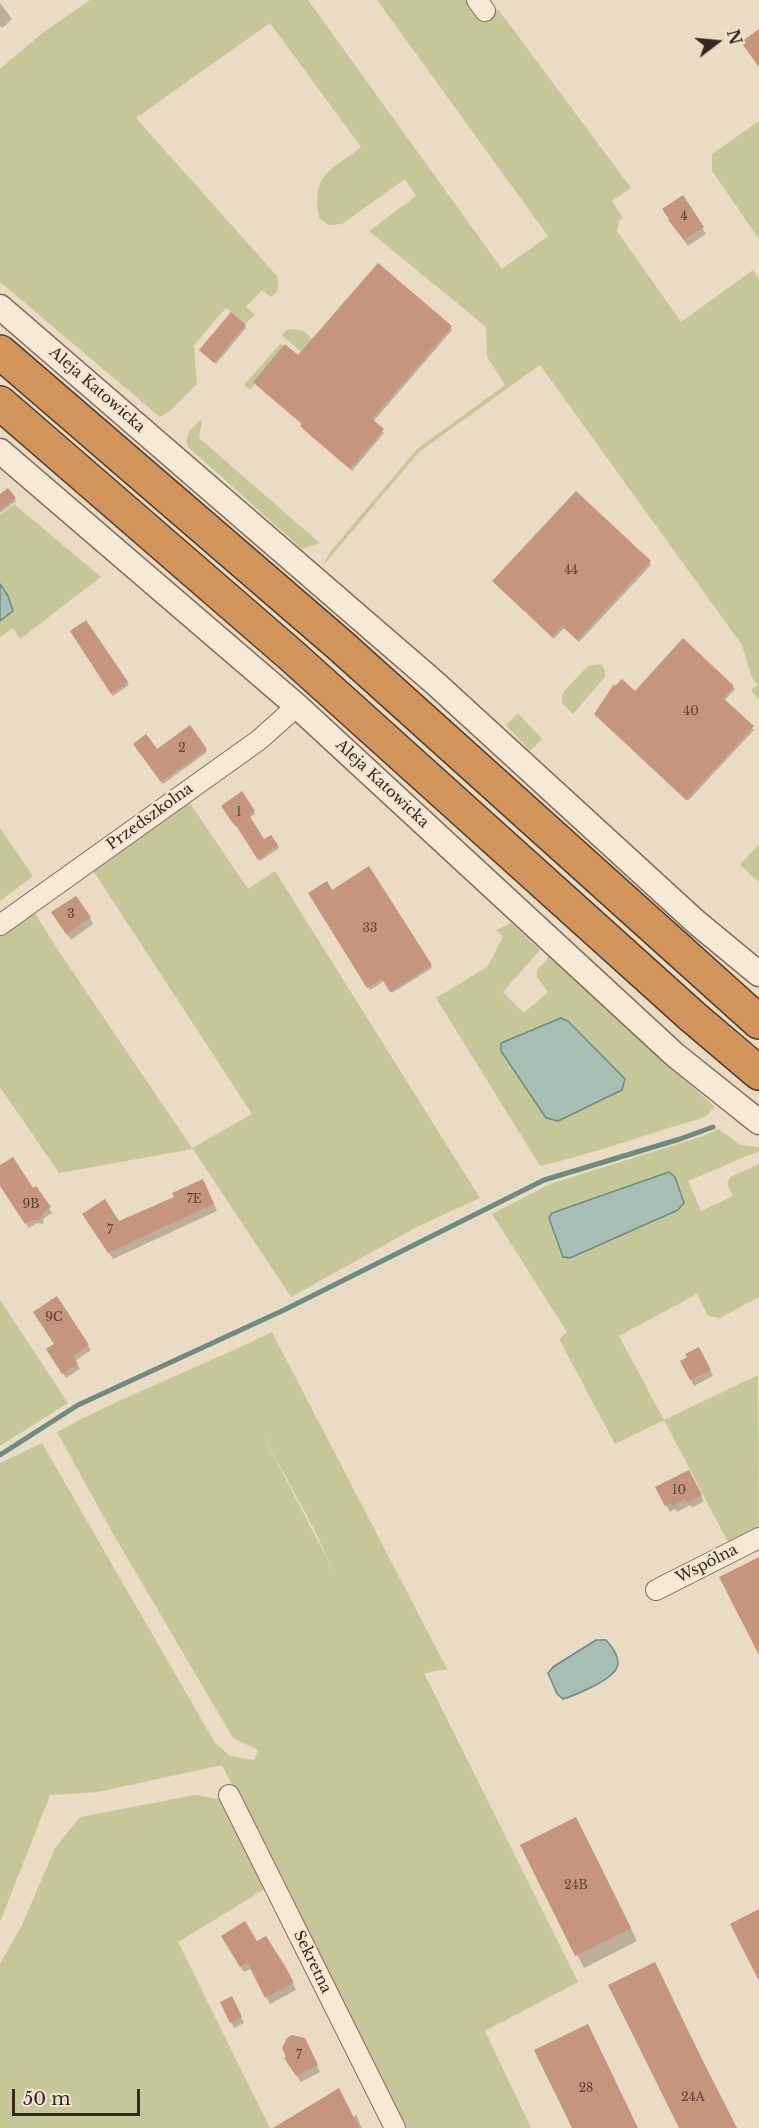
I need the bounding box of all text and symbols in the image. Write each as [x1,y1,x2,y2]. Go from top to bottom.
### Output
north arrow [687,12,747,72]
text: N [723,27,746,47]
house number: 4 [680,210,688,224]
street label: Aleja Katowicka [45,344,149,436]
house number: 44 [564,564,578,578]
house number: 40 [683,705,699,719]
street label: Aleja Katowicka [332,736,432,832]
house number: 2 [178,742,186,756]
street label: Przedszkolna [104,780,196,854]
house number: 1 [236,806,242,820]
house number: 3 [67,908,75,922]
house number: 33 [363,922,377,936]
house number: 7E [187,1193,201,1207]
house number: 9B [23,1198,39,1212]
house number: 7 [107,1224,113,1238]
house number: 9C [45,1311,63,1325]
house number: 10 [672,1484,686,1498]
street label: Wspólna [673,1541,741,1587]
house number: 24B [564,1879,588,1893]
street label: Sekretna [289,1928,335,1996]
house number: 7 [296,2049,302,2063]
scale bar [15,2077,142,2115]
house number: 28 [579,2082,593,2096]
text: 50 m [23,2088,71,2110]
house number: 24A [681,2091,705,2105]

